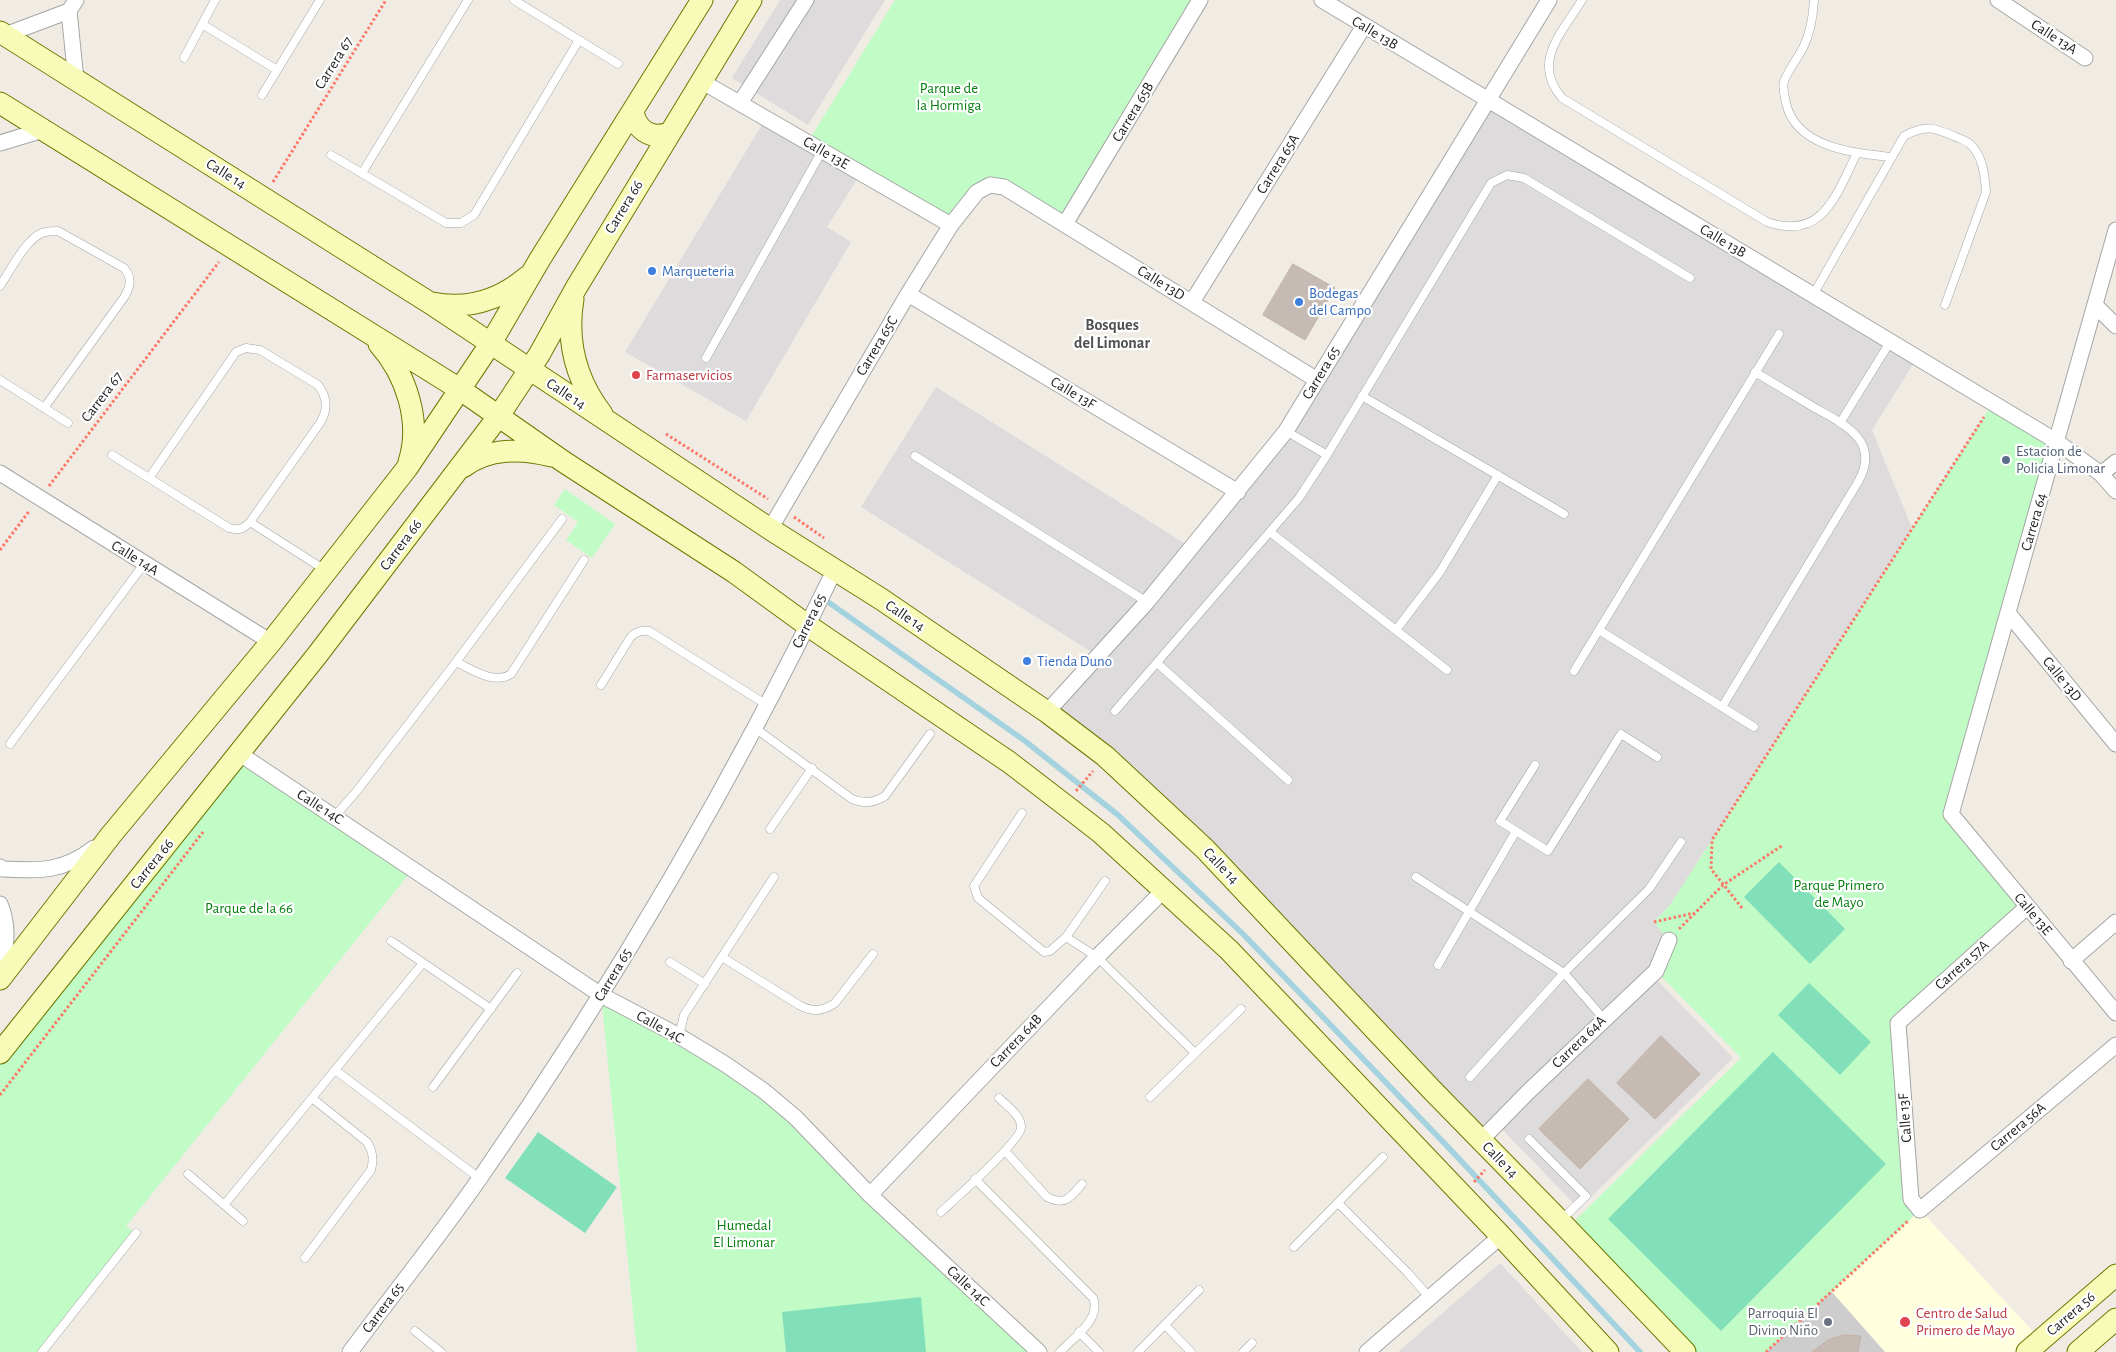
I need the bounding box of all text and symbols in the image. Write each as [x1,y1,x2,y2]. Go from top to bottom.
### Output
street label: Calle 13B [1349,12,1401,54]
street label: Calle 13A [2027,15,2081,59]
street label: Carrera 67 [311,33,357,93]
park label: Parque de la Hormiga [917,79,981,114]
street label: Carrera 65B [1108,79,1158,145]
street label: Carrera 65A [1253,131,1303,197]
street label: Calle 13E [800,133,852,173]
street label: Calle 14 [203,155,249,193]
street label: Carrera 66 [601,177,647,237]
street label: Calle 13B [1697,220,1749,262]
street label: Calle 13D [1134,261,1188,305]
place label: Marqueteria [662,262,734,280]
marker: Marqueteria [646,265,658,277]
place label: Bodegas del Campo [1309,284,1371,319]
marker: Bodegas del Campo [1293,296,1305,308]
street label: Carrera 65C [852,313,902,379]
district label: Bosques del Limonar [1074,315,1150,353]
street label: Carrera 65 [1298,343,1344,403]
place label: Farmaservicios [646,366,732,384]
street label: Carrera 67 [77,368,127,426]
marker: Farmaservicios [630,369,642,381]
street label: Calle 13F [1047,373,1099,413]
street label: Calle 14 [543,374,589,414]
place label: Estacion de Policia Limonar [2016,442,2105,477]
marker: Estacion de Policia Limonar [2000,454,2012,466]
street label: Carrera 64 [2017,491,2051,553]
street label: Carrera 66 [376,516,426,574]
street label: Calle 14A [108,536,162,580]
street label: Carrera 65 [788,591,830,651]
street label: Calle 14 [882,596,928,636]
place label: Tienda Duno [1037,652,1112,670]
street label: Calle 13D [2038,653,2086,705]
marker: Tienda Duno [1021,655,1033,667]
street label: Calle 14C [293,785,347,829]
street label: Carrera 66 [126,835,178,893]
street label: Calle 14 [1199,844,1243,888]
park label: Parque Primero de Mayo [1794,876,1884,911]
street label: Calle 13E [2010,889,2056,939]
park label: Parque de la 66 [205,899,293,917]
street label: Carrera 57A [1931,936,1993,994]
street label: Carrera 65 [590,945,636,1005]
street label: Calle 14C [633,1007,687,1047]
street label: Carrera 64B [986,1010,1046,1072]
street label: Carrera 64A [1548,1012,1610,1072]
street label: Calle 13F [1894,1093,1916,1143]
street label: Carrera 56A [1986,1098,2050,1156]
street label: Calle 14 [1478,1138,1522,1182]
park label: Humedal El Limonar [713,1216,775,1251]
street label: Calle 14C [943,1262,993,1310]
street label: Carrera 65 [358,1279,408,1337]
street label: Carrera 56 [2043,1288,2099,1340]
place label: Parroquia El Divino Niño [1748,1304,1818,1339]
place label: Centro de Salud Primero de Mayo [1916,1304,2015,1339]
marker: Centro de Salud Primero de Mayo [1898,1315,1912,1329]
marker: Parroquia El Divino Niño [1822,1316,1834,1328]

